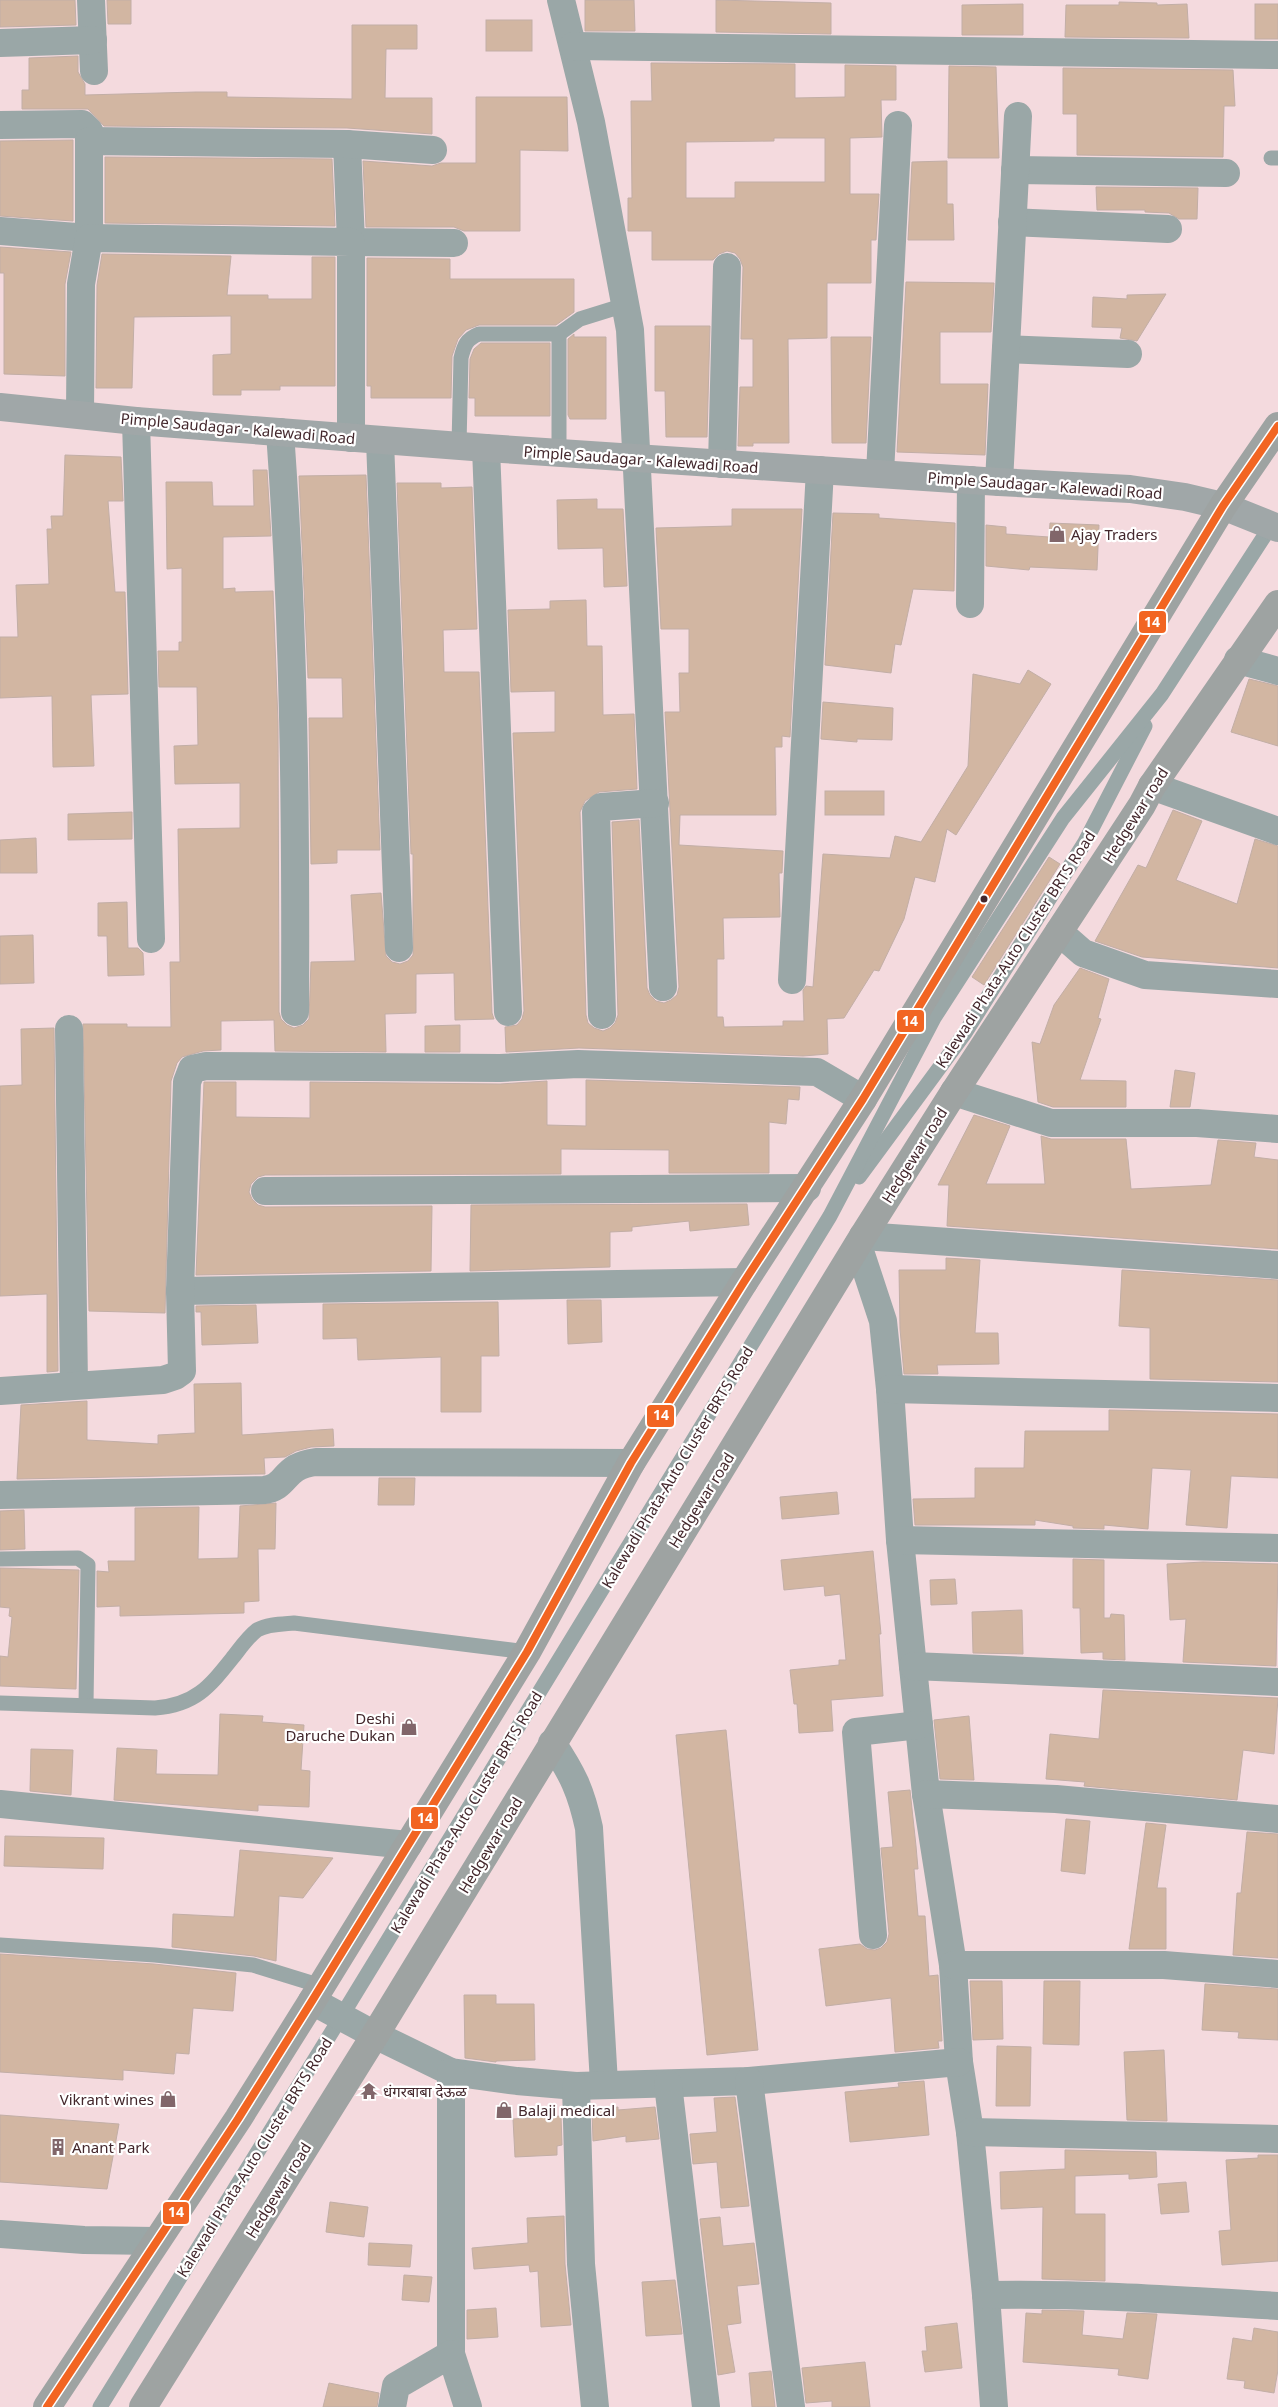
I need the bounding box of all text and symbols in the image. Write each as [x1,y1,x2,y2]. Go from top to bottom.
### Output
street label: Pimple Saudagar - Kalewadi Road [120,408,356,448]
street label: Pimple Saudagar - Kalewadi Road [523,441,759,477]
street label: Pimple Saudagar - Kalewadi Road [927,467,1163,503]
shop icon: Ajay Traders [1047,524,1067,544]
place label: Ajay Traders [1071,524,1157,544]
line badge: 14 [1138,610,1167,634]
text: 14 [1144,612,1160,631]
street label: Hedgewar road [1098,763,1172,867]
street label: Kalewadi Phata-Auto Cluster BRTS Road [931,827,1099,1071]
unlabelled marker [979,894,989,904]
line badge: 14 [896,1009,925,1033]
text: 14 [902,1011,918,1030]
street label: Hedgewar road [877,1103,951,1207]
street label: Kalewadi Phata-Auto Cluster BRTS Road [597,1342,757,1592]
line badge: 14 [646,1404,675,1428]
text: 14 [653,1405,669,1424]
street label: Hedgewar road [664,1448,738,1552]
street label: Kalewadi Phata-Auto Cluster BRTS Road [386,1687,546,1937]
place label: Deshi Daruche Dukan [285,1708,395,1745]
shop icon: Deshi Daruche Dukan [399,1717,419,1737]
street label: Hedgewar road [453,1793,527,1897]
line badge: 14 [410,1806,439,1830]
text: 14 [417,1808,433,1827]
street label: Kalewadi Phata-Auto Cluster BRTS Road [172,2033,336,2281]
temple icon: धंगरबाबा देऊळ [359,2081,379,2101]
place label: धंगरबाबा देऊळ [383,2081,467,2101]
place label: Vikrant wines [60,2089,154,2109]
shop icon: Vikrant wines [158,2089,178,2109]
shop icon: Balaji medical [494,2100,514,2120]
place label: Balaji medical [518,2100,615,2120]
building icon: Anant Park [48,2137,68,2157]
place label: Anant Park [72,2137,150,2157]
street label: Hedgewar road [241,2138,315,2242]
line badge: 14 [162,2201,190,2225]
text: 14 [168,2202,184,2221]

